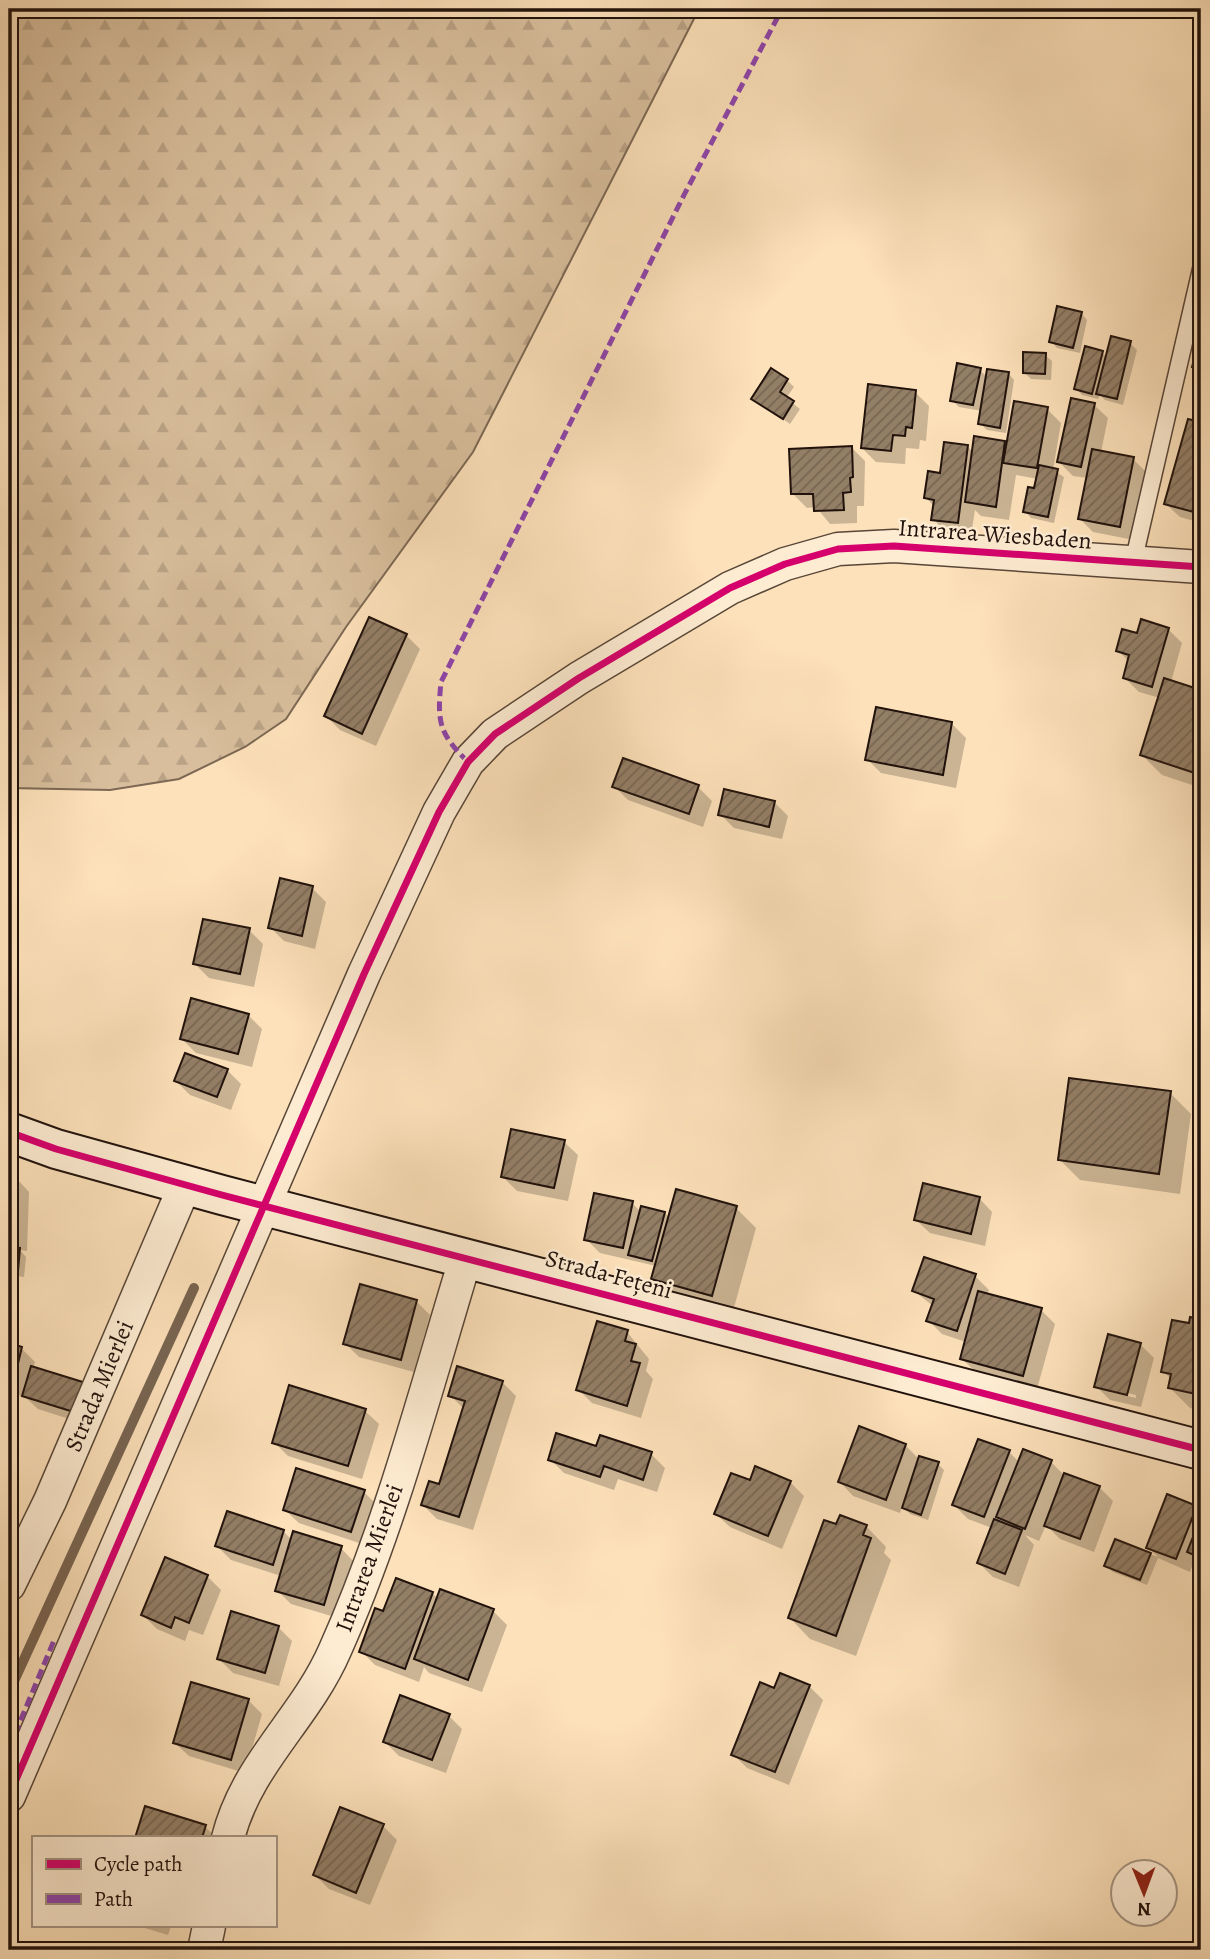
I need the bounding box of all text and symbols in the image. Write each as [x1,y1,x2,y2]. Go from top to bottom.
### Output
street label: Intrarea Wiesbaden [897,511,1093,557]
street label: Strada Fețeni [542,1242,676,1306]
street label: Strada Mierlei [57,1315,141,1457]
street label: Intrarea Mierlei [327,1479,411,1637]
legend [32,1836,276,1927]
text: Cycle path [94,1850,183,1878]
north arrow [1108,1857,1178,1927]
text: Path [94,1885,133,1913]
text: N [1137,1896,1151,1922]

